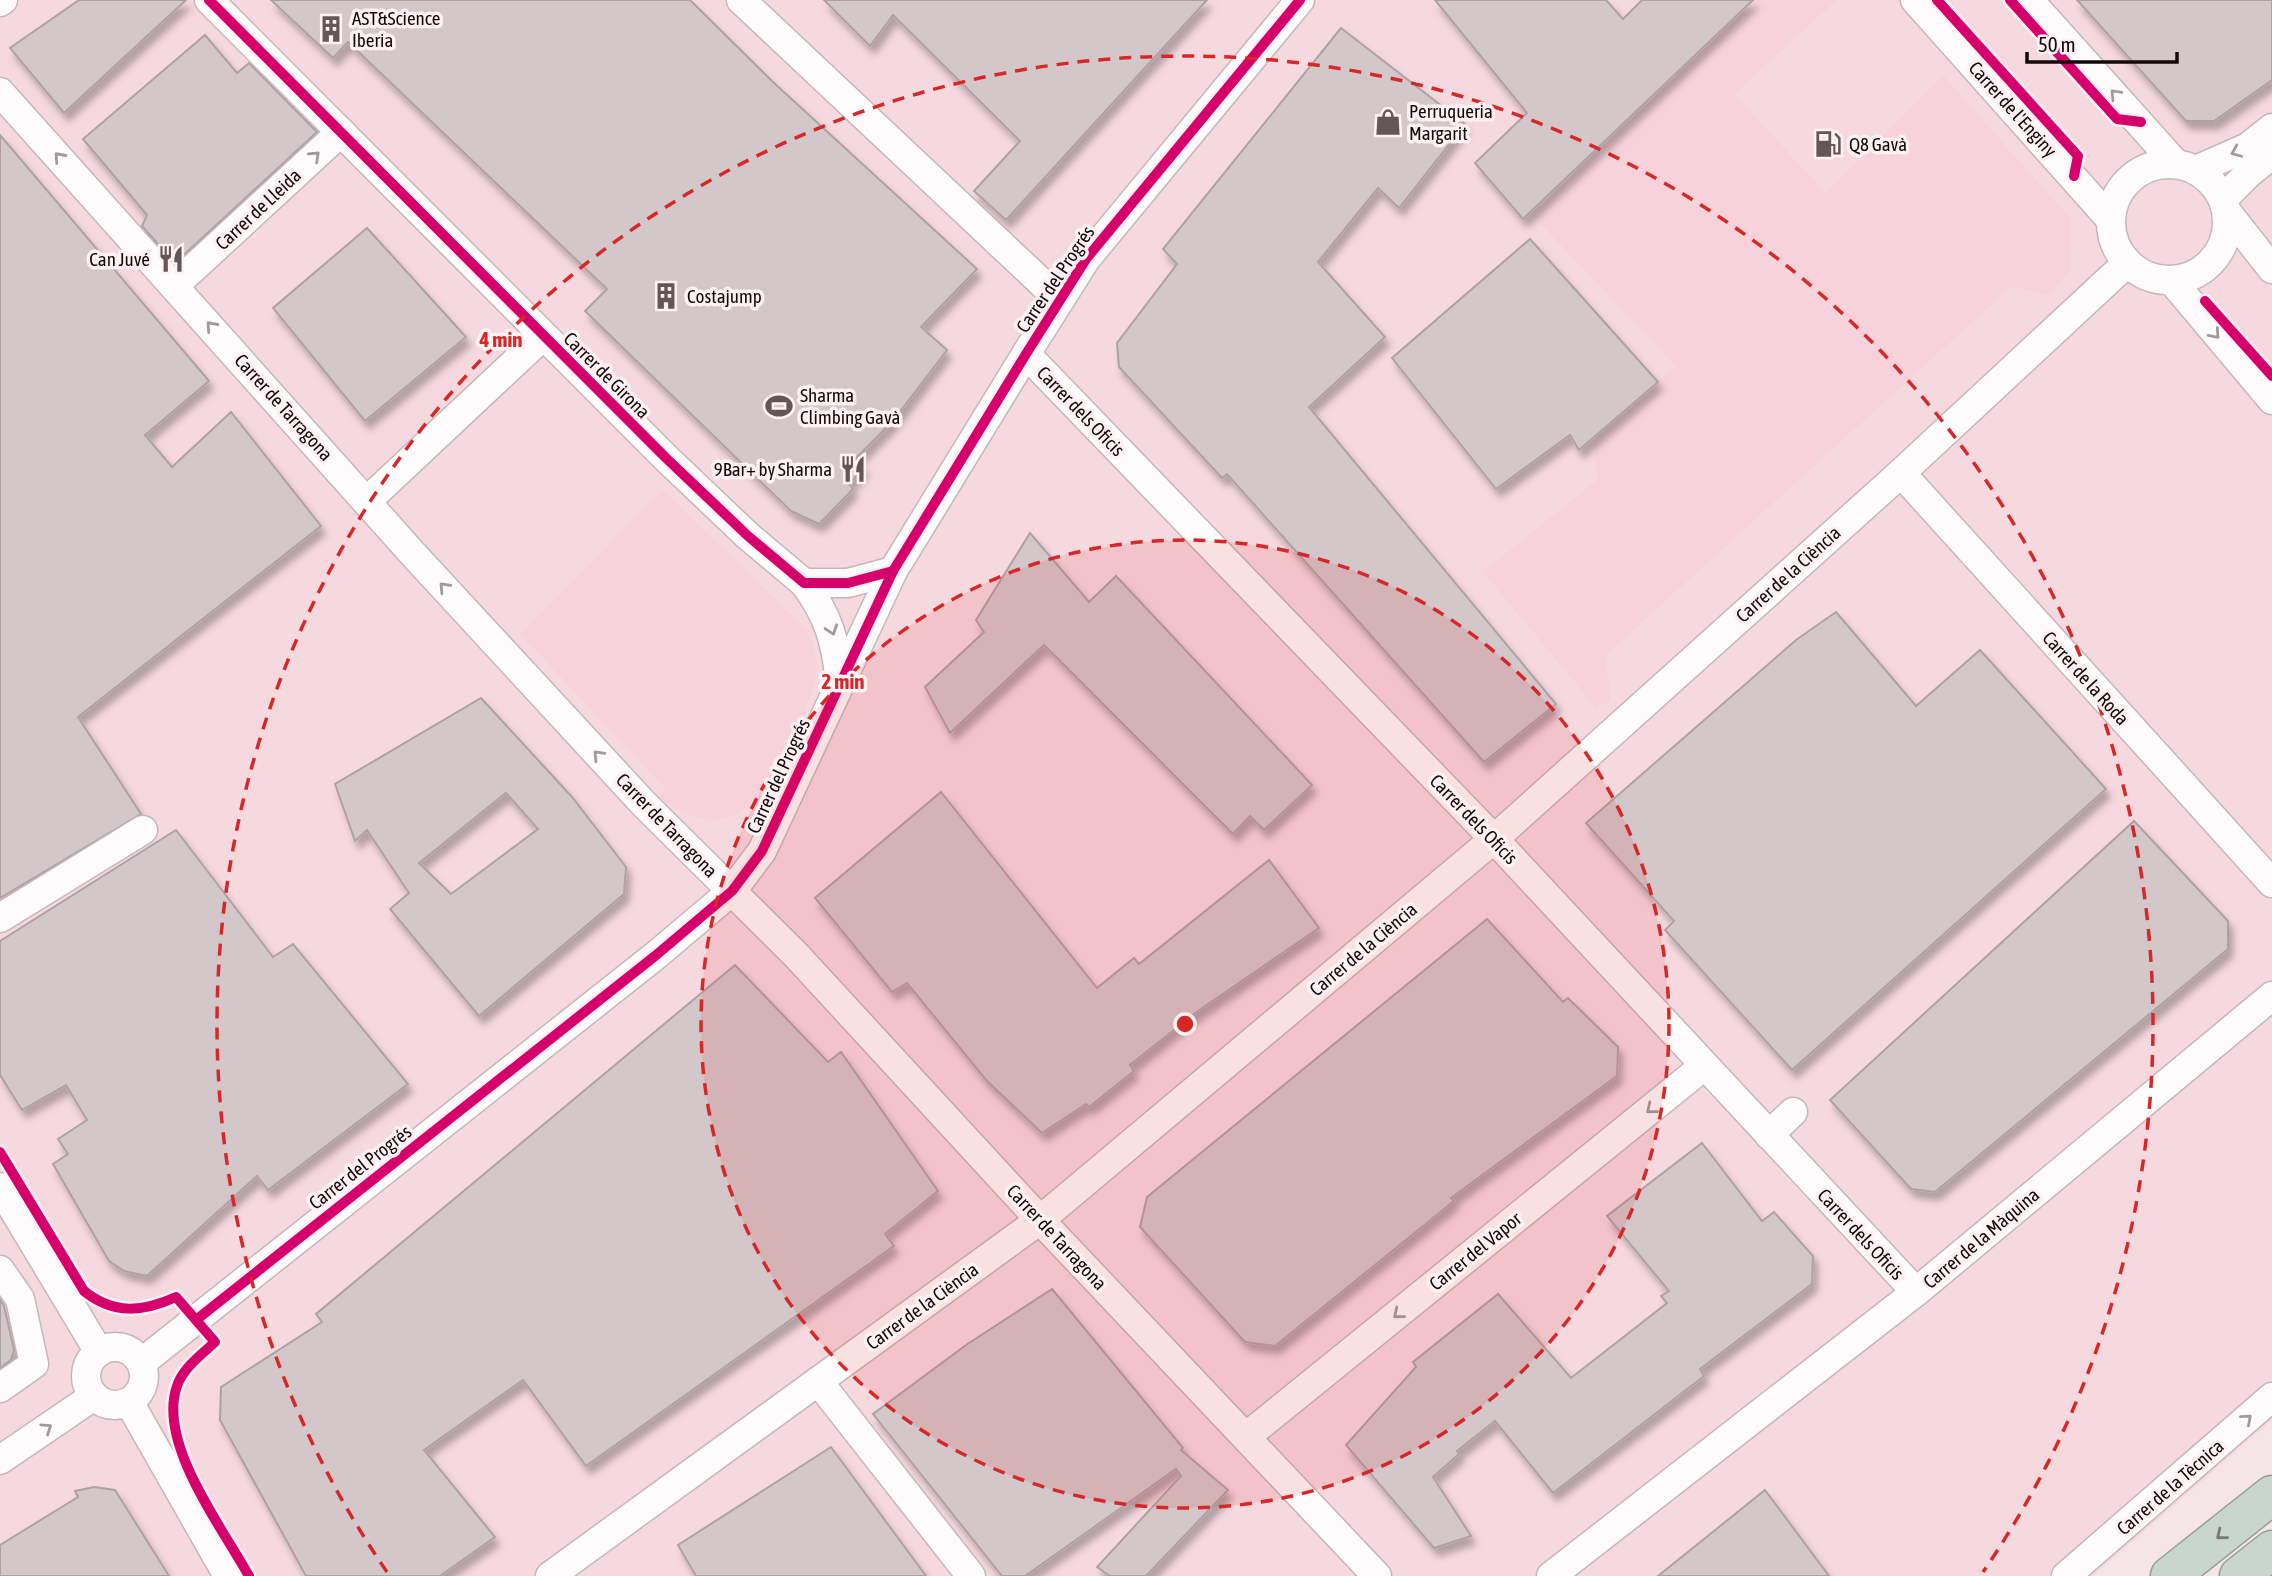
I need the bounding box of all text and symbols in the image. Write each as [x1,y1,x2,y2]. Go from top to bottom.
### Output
place label: AST&Science Iberia [352,7,440,51]
building icon: AST&Science Iberia [316,14,346,44]
scale bar [2027,21,2178,65]
text: 50 m [2038,32,2076,56]
street label: Carrer de l'Enginy [1964,57,2062,161]
one-way arrow [2111,89,2124,102]
place label: Perruqueria Margarit [1409,100,1493,144]
shop icon: Perruqueria Margarit [1373,107,1403,137]
fuel station icon: Q8 Gavà [1813,129,1843,159]
place label: Q8 Gavà [1849,133,1907,155]
one-way arrow [2230,144,2243,158]
one-way arrow [55,152,67,165]
one-way arrow [307,152,320,165]
street label: Carrer de Lleida [211,164,305,254]
street label: Carrer del Progrés [1011,221,1099,336]
restaurant icon: Can Juvé [156,244,186,274]
place label: Can Juvé [89,248,150,270]
building icon: Costajump [651,281,681,311]
place label: Costajump [687,285,762,307]
one-way arrow [207,321,219,334]
one-way arrow [2207,326,2219,339]
text: 4 min [479,327,522,351]
street label: Carrer de Girona [559,327,655,423]
street label: Carrer de Tarragona [230,349,338,465]
street label: Carrer dels Oficis [1033,362,1129,461]
place label: Sharma Climbing Gavà [800,384,900,428]
sports icon: Sharma Climbing Gavà [764,391,794,421]
restaurant icon: 9Bar+ by Sharma [838,454,868,484]
place label: 9Bar+ by Sharma [714,458,832,480]
street label: Carrer de la Ciència [1731,521,1845,627]
one-way arrow [440,582,452,595]
one-way arrow [823,624,838,636]
street label: Carrer de la Roda [2038,627,2134,729]
text: 2 min [822,669,864,693]
street label: Carrer del Progrés [742,715,814,837]
one-way arrow [594,750,607,763]
street label: Carrer de Tarragona [612,768,722,882]
street label: Carrer dels Oficis [1426,770,1522,869]
street label: Carrer de la Ciència [1305,898,1421,1000]
centre of rings [1173,1012,1197,1036]
one-way arrow [1646,1100,1658,1113]
street label: Carrer del Progrés [305,1120,416,1214]
street label: Carrer de Tarragona [1003,1180,1111,1294]
street label: Carrer de la Màquina [1919,1183,2043,1293]
street label: Carrer dels Oficis [1813,1184,1909,1284]
street label: Carrer del Vapor [1425,1207,1526,1295]
street label: Carrer de la Ciència [862,1258,982,1354]
one-way arrow [1393,1305,1405,1318]
one-way arrow [2239,1415,2252,1427]
one-way arrow [39,1424,52,1436]
street label: Carrer de la Tècnica [2112,1435,2228,1539]
one-way arrow [2217,1527,2229,1540]

